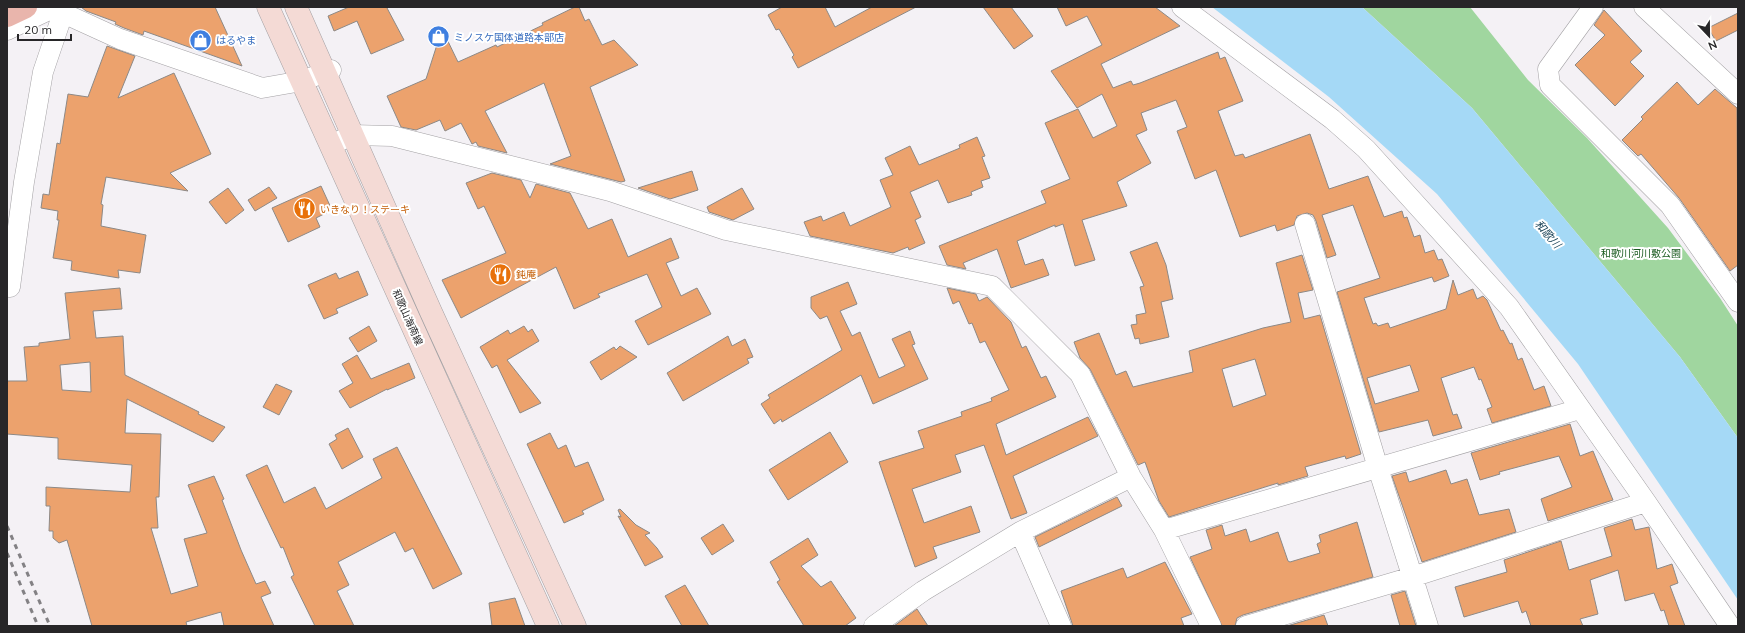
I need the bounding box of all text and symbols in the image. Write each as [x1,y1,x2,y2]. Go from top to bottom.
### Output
scale bar [18,16,71,42]
north arrow [1689,16,1729,56]
text: 20 m [24,22,52,37]
shop icon: ミノスケ国体道路本部店 [426,24,452,50]
shop icon: はるやま [187,27,213,53]
place label: ミノスケ国体道路本部店 [454,31,564,44]
place label: はるやま [216,34,256,47]
text: N [1706,37,1719,53]
restaurant icon: いきなり！ステーキ [291,196,317,222]
place label: いきなり！ステーキ [320,203,410,216]
water label: 和歌川 [1532,217,1565,252]
park label: 和歌川河川敷公園 [1601,247,1681,260]
restaurant icon: 鈍庵 [487,261,513,287]
place label: 鈍庵 [516,268,536,281]
street label: 和歌山海南線 [389,287,426,347]

